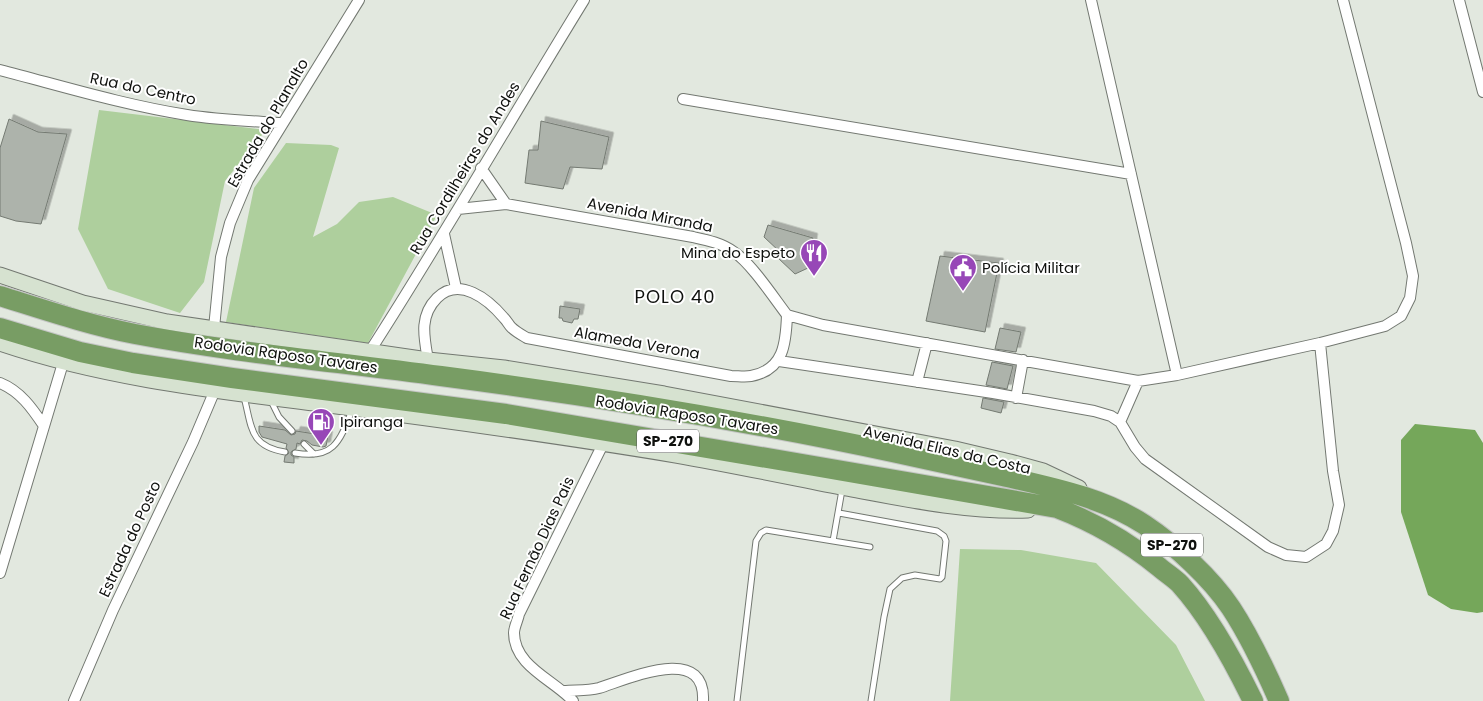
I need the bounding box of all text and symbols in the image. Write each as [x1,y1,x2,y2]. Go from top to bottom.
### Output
street label: Estrada do Planalto [222,54,313,191]
street label: Rua do Centro [88,67,198,110]
street label: Rua Cordilheiras do Andes [405,77,525,258]
street label: Avenida Miranda [585,192,715,237]
restaurant icon: Mina do Espeto [799,238,829,277]
place label: Mina do Espeto [681,242,795,263]
public building icon: Polícia Militar [948,253,978,292]
place label: Polícia Militar [982,257,1080,278]
district label: POLO 40 [635,284,715,309]
street label: Alameda Verona [573,321,702,364]
street label: Rodovia Raposo Tavares [193,331,379,378]
street label: Rodovia Raposo Tavares [594,390,780,439]
fuel station icon: Ipiranga [306,407,336,446]
place label: Ipiranga [340,411,403,432]
street label: Avenida Elias da Costa [861,420,1033,479]
road number: SP-270 [637,430,699,452]
street label: Rua Fernão Dias Pais [494,473,579,623]
street label: Estrada do Posto [93,477,166,600]
road number: SP-270 [1141,534,1203,556]

